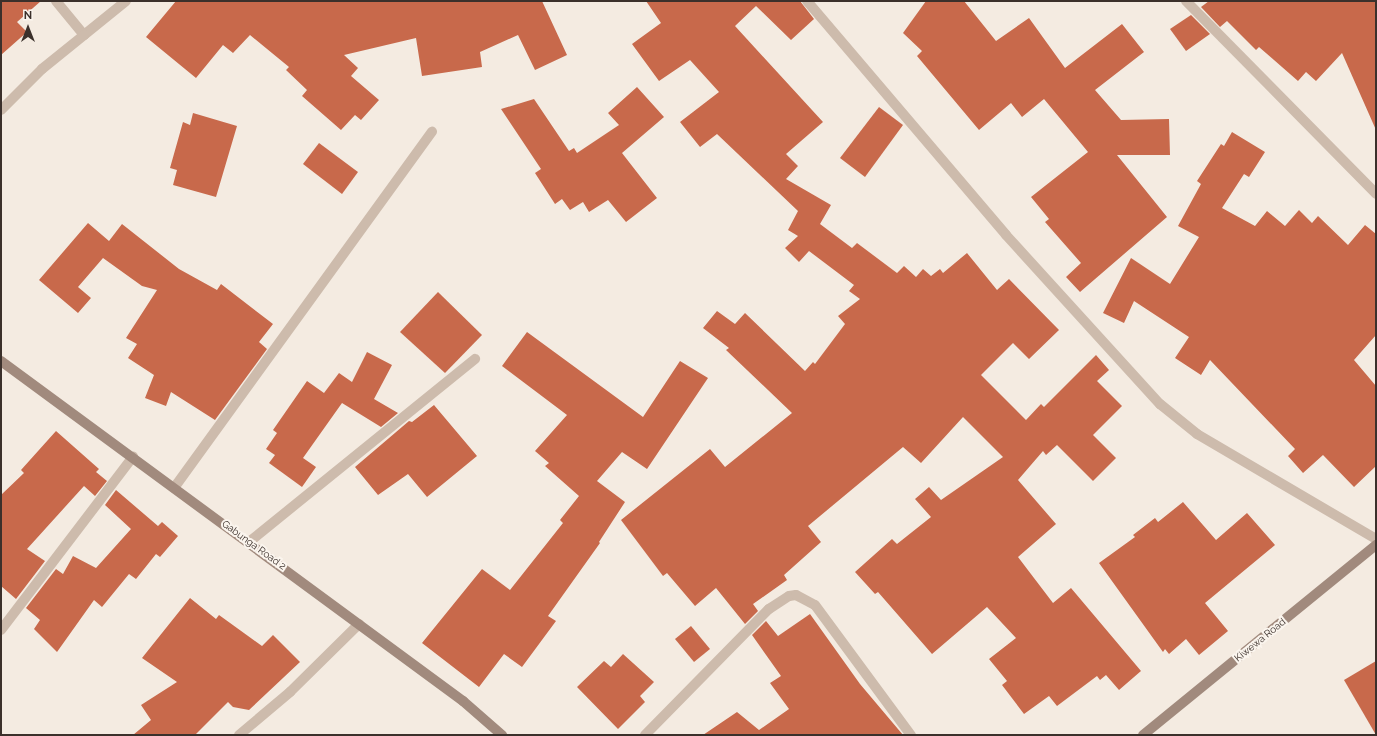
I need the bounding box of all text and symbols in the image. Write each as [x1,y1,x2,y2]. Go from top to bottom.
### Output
north arrow [8,8,48,48]
text: N [24,9,32,22]
street label: Gabunga Road 2 [220,518,288,572]
street label: Kiwewa Road [1232,616,1288,664]

